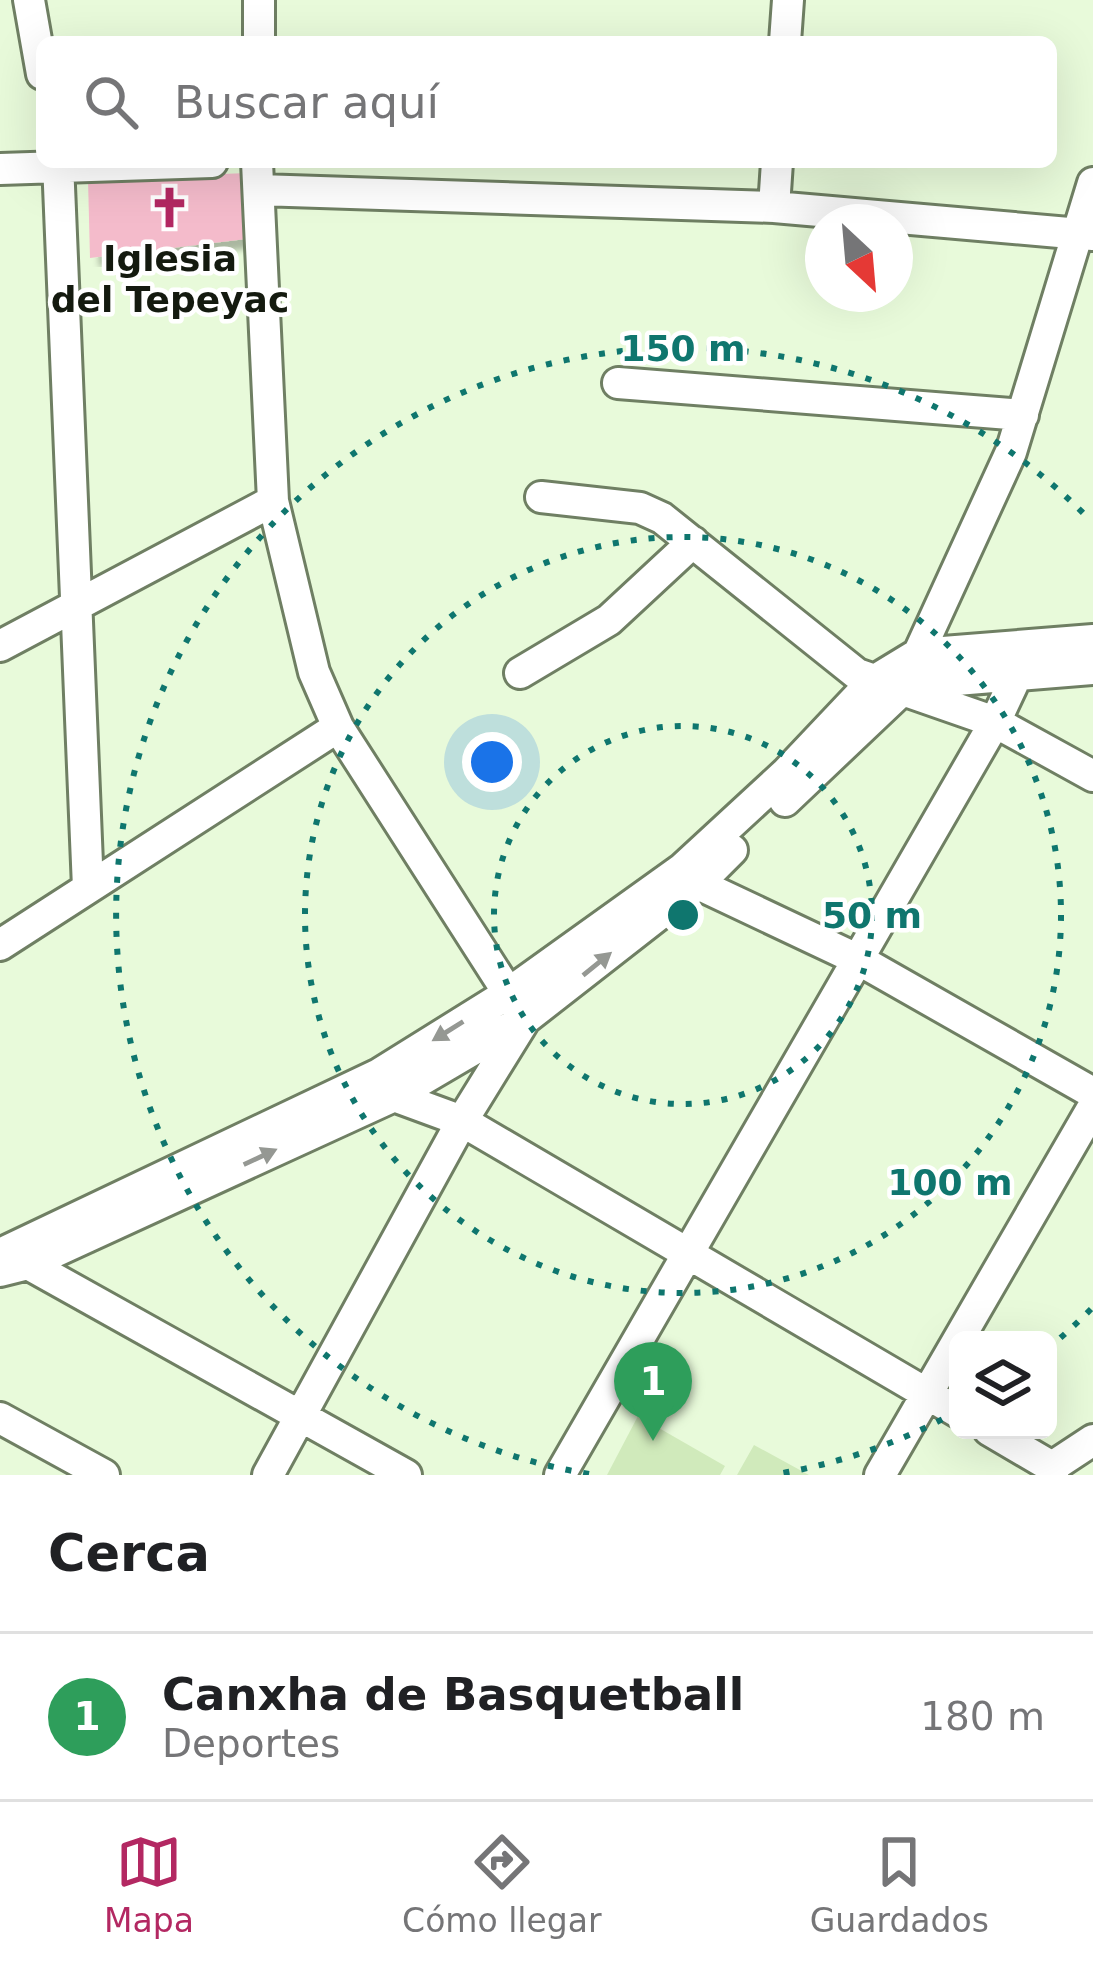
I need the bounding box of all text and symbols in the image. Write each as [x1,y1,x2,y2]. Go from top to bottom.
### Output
search box [36,36,1057,168]
icon: search [78,69,144,135]
text: Buscar aquí [174,76,439,129]
church icon: Iglesia del Tepeyac [147,185,193,231]
north arrow [805,204,913,312]
place label: Iglesia del Tepeyac [51,238,289,320]
text: 150 m [620,328,746,369]
your location [462,732,522,792]
centre of rings [662,894,704,936]
text: 50 m [822,895,922,936]
one-way arrow [582,952,613,977]
one-way arrow [431,1020,465,1041]
one-way arrow [243,1147,278,1167]
text: 100 m [887,1162,1013,1203]
map controls [949,1331,1057,1439]
button: layers [949,1331,1057,1439]
pin: 1 [614,1342,692,1441]
text: Cerca [48,1524,210,1583]
text: Canxha de Basquetball [162,1668,744,1721]
text: 1 [73,1694,101,1739]
text: 180 m [920,1694,1045,1739]
text: Deportes [162,1721,340,1766]
tab: Mapa [104,1829,194,1940]
tab: Cómo llegar [402,1829,602,1940]
tab: Guardados [810,1829,989,1940]

